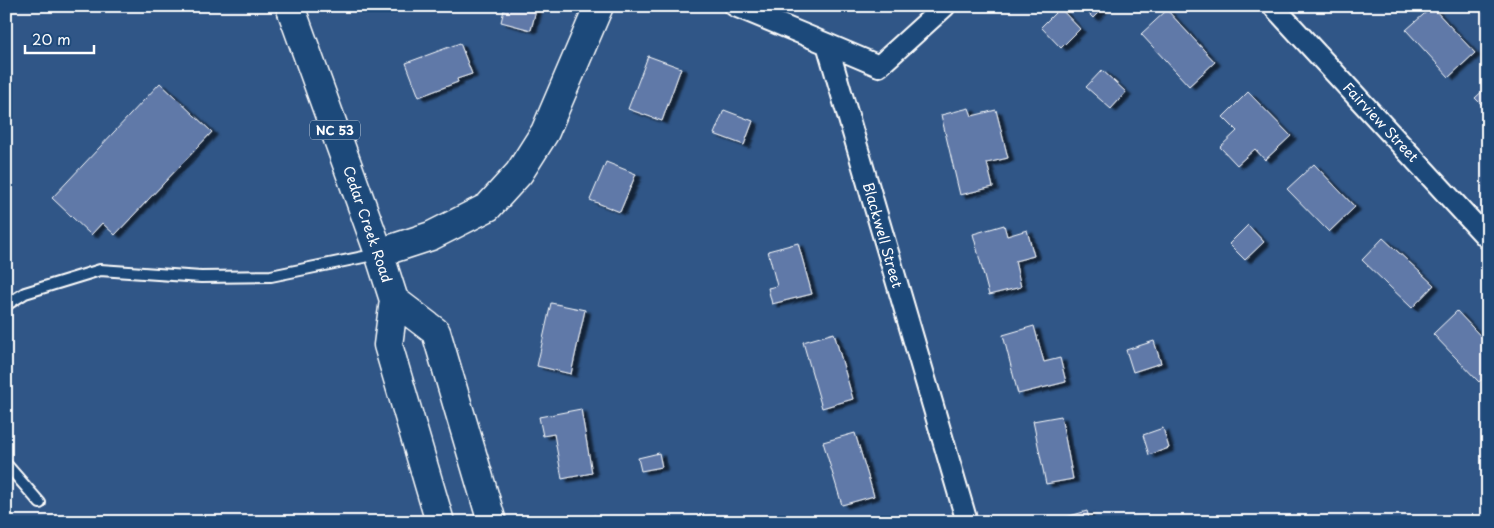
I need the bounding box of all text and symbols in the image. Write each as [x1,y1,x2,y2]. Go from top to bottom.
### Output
scale bar [25,22,94,54]
text: 20 m [32,27,71,50]
street label: Fairview Street [1338,77,1424,167]
road number: NC 53 [310,120,360,140]
street label: Cedar Creek Road [338,163,398,285]
street label: Blackwell Street [858,180,908,291]

